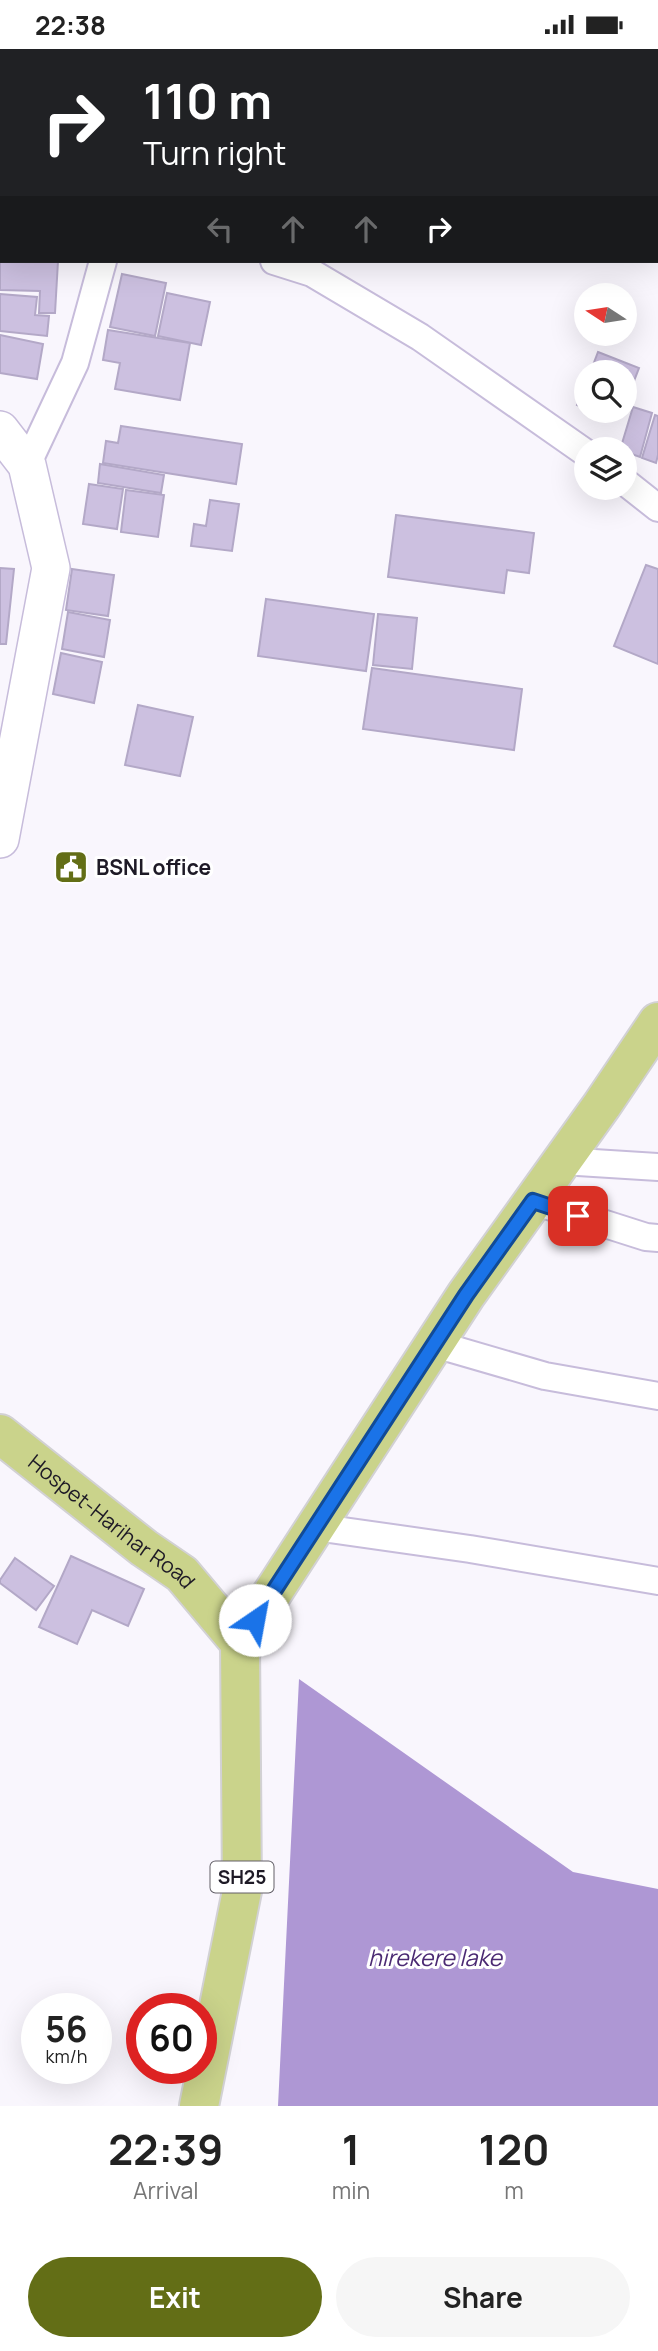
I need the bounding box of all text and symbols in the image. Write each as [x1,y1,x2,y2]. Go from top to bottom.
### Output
text: 22:38 [35,7,106,43]
text: 110 m [143,67,272,134]
icon: right [28,77,119,168]
text: Turn right [143,131,286,175]
icon: left [201,210,239,248]
icon: ahead [274,210,312,248]
icon: ahead [347,210,385,248]
icon: right [420,210,458,248]
north arrow [574,283,637,347]
map controls [574,283,637,500]
button: search [574,360,637,423]
button: layers [574,437,637,500]
public building icon: BSNL office [52,848,90,886]
place label: BSNL office [96,853,211,881]
pin [548,1186,608,1246]
icon: arrive [559,1197,597,1235]
street label: Hospet-Harihar Road [23,1448,202,1594]
position arrow [218,1583,292,1657]
road number: SH25 [210,1861,274,1893]
water label: hirekere lake [368,1941,504,1973]
speed limit sign: 60 [126,1993,217,2084]
text: 56 [45,2005,88,2053]
text: km/h [46,2044,87,2068]
text: 22:39 [108,2120,223,2178]
text: 1 [342,2120,360,2178]
text: 120 [479,2120,550,2178]
text: Arrival [133,2174,199,2206]
text: min [332,2174,370,2206]
text: m [504,2174,524,2206]
button: Exit [28,2257,322,2337]
button: Share [336,2257,630,2337]

